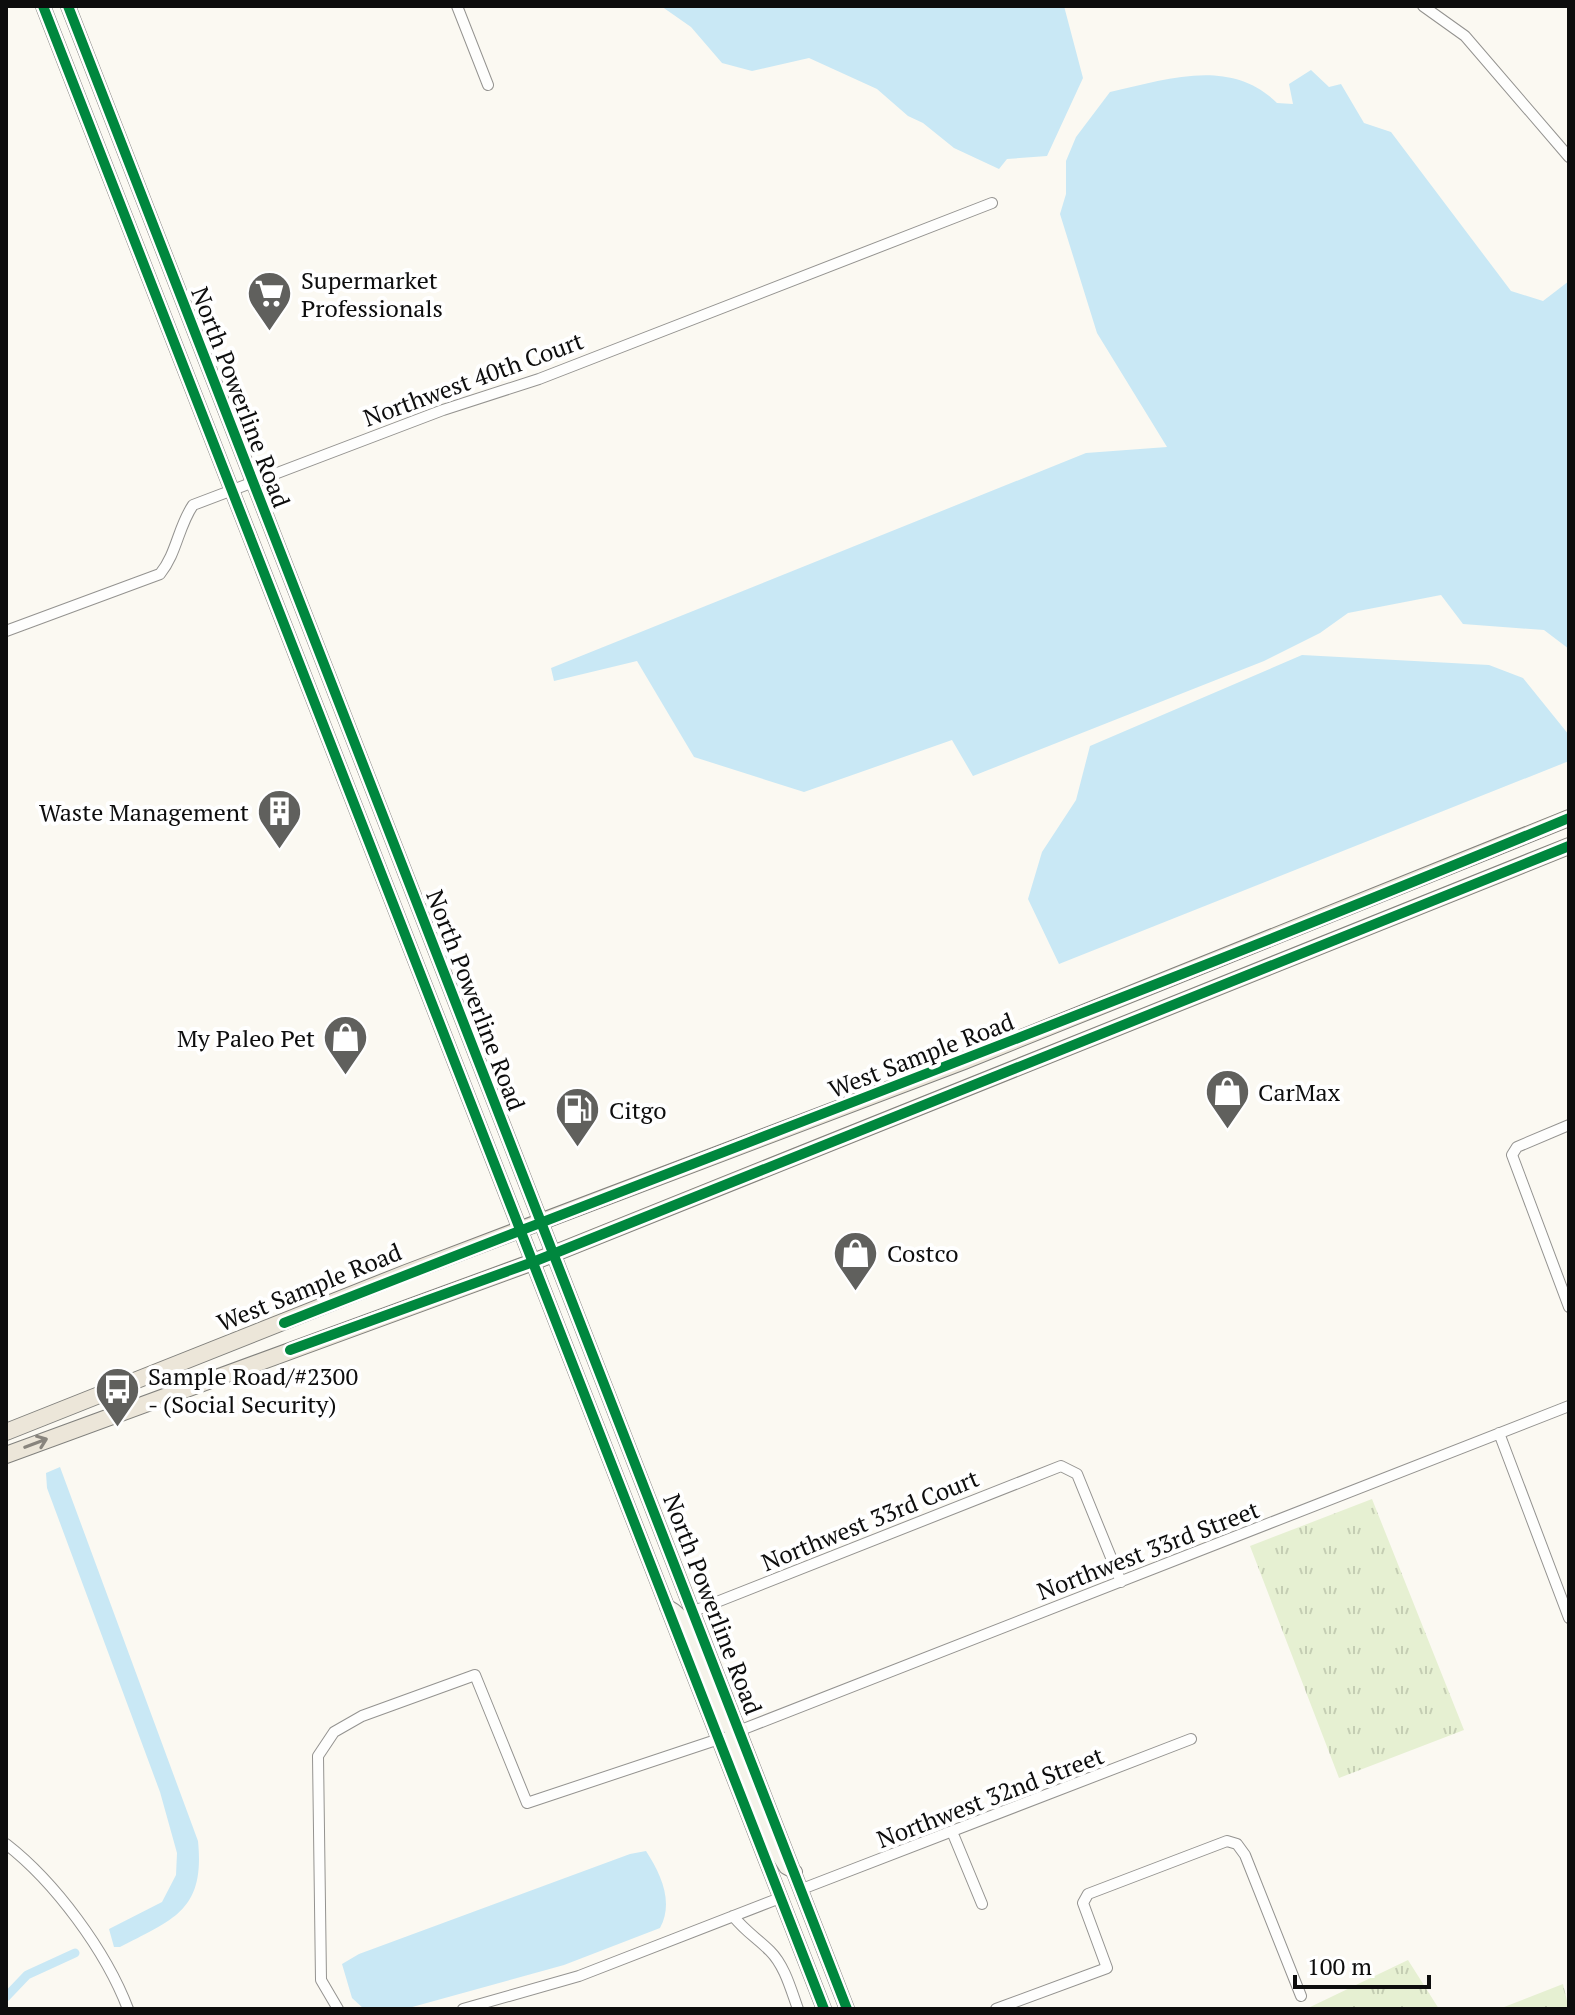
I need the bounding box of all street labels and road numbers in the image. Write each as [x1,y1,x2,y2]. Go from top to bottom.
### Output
street label: North Powerline Road [184,282,298,512]
street label: Northwest 40th Court [359,324,588,434]
street label: North Powerline Road [419,885,533,1115]
street label: West Sample Road [824,1005,1018,1105]
street label: West Sample Road [212,1235,406,1339]
street label: Northwest 33rd Court [757,1462,983,1578]
street label: North Powerline Road [656,1489,770,1719]
street label: Northwest 33rd Street [1032,1493,1264,1607]
street label: Northwest 32nd Street [872,1739,1108,1855]

